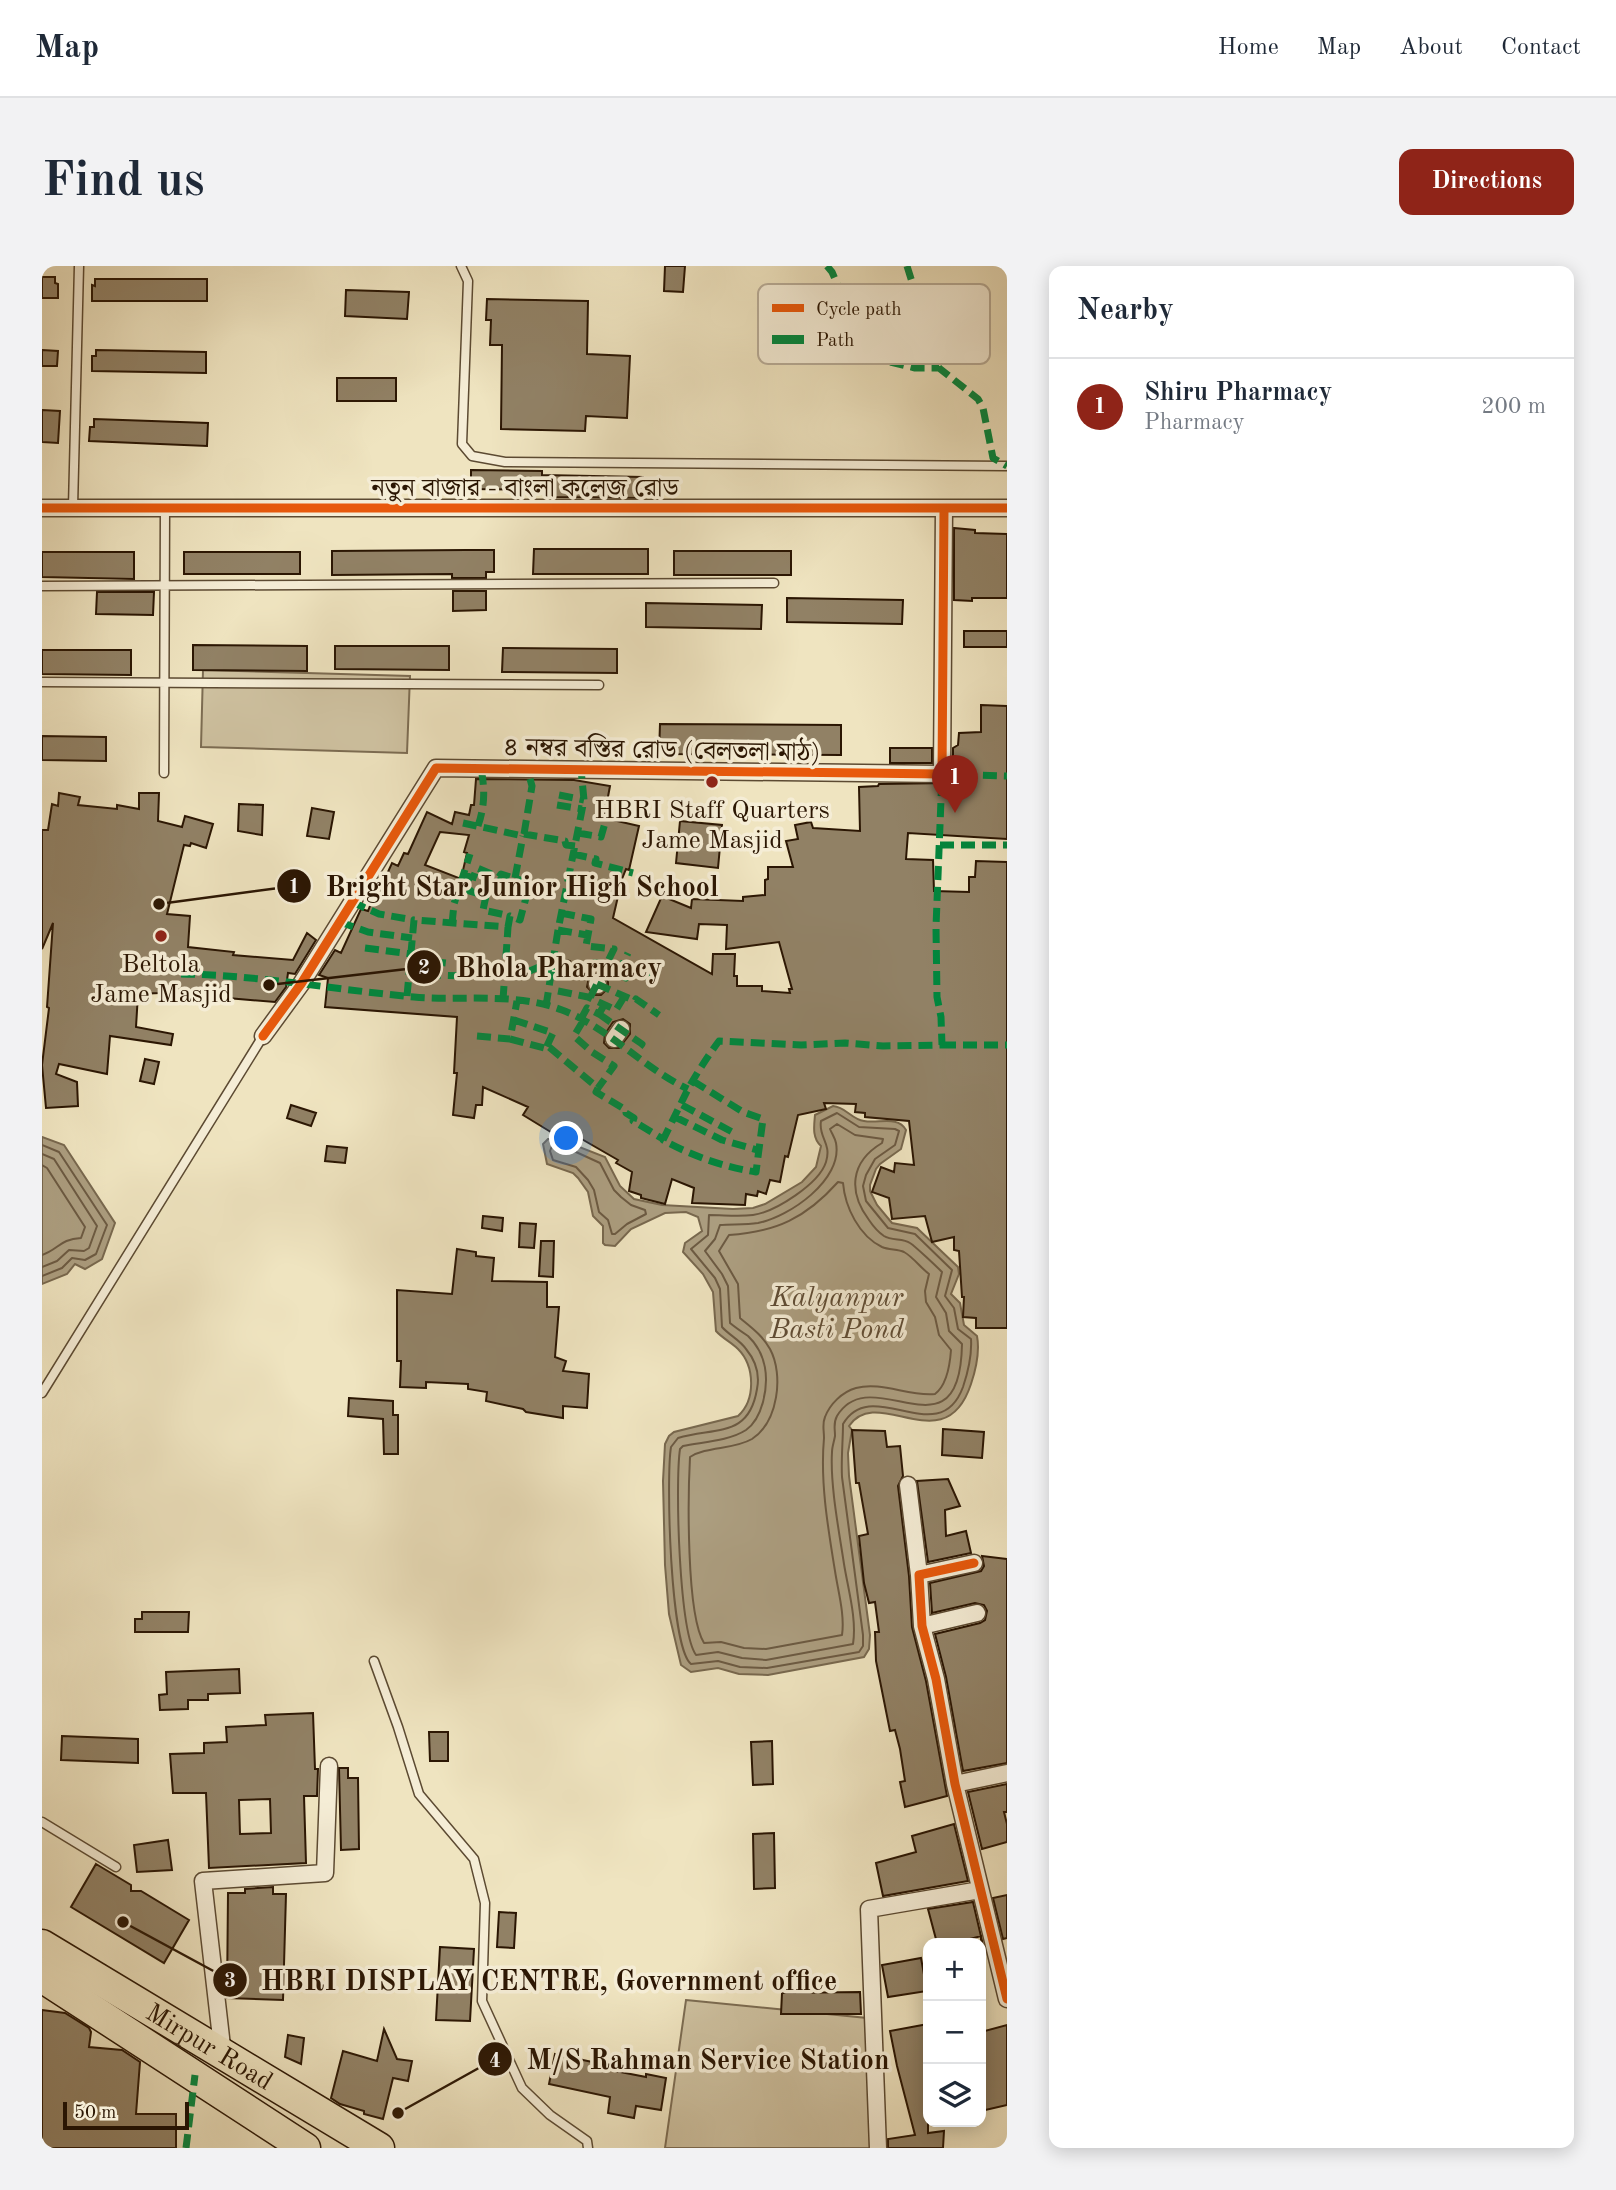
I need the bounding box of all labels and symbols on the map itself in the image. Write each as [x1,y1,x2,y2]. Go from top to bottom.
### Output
legend [758,284,990,364]
text: Cycle path [816,301,902,320]
text: Path [816,332,854,351]
street label: নতুন বাজার - বাংলা কলেজ রোড [370,476,680,503]
street label: ৪ নম্বর বস্তির রোড (বেলতলা মাঠ) [503,730,821,767]
pin: 1 [932,755,978,813]
marker: HBRI Staff Quarters Jame Masjid [704,774,720,790]
place label: HBRI Staff Quarters Jame Masjid [594,798,830,854]
callout: Bright Star Junior High School [276,861,732,910]
text: Bright Star Junior High School [325,875,719,903]
text: 1 [288,877,300,898]
marker: Beltola Jame Masjid [153,928,169,944]
callout: Bhola Pharmacy [407,942,676,991]
place label: Beltola Jame Masjid [90,952,232,1008]
text: Bhola Pharmacy [456,956,662,984]
text: 2 [418,958,430,979]
your location [549,1121,583,1155]
water label: Kalyanpur Basti Pond [769,1285,904,1345]
callout: HBRI DISPLAY CENTRE, Government office [212,1956,852,2005]
text: HBRI DISPLAY CENTRE, Government office [261,1969,837,1997]
text: 3 [224,1971,236,1992]
street label: Mirpur Road [141,2000,277,2096]
callout: M/S Rahman Service Station [478,2035,904,2084]
text: M/S Rahman Service Station [526,2048,890,2076]
text: 4 [489,2051,501,2072]
scale bar [63,2099,189,2131]

